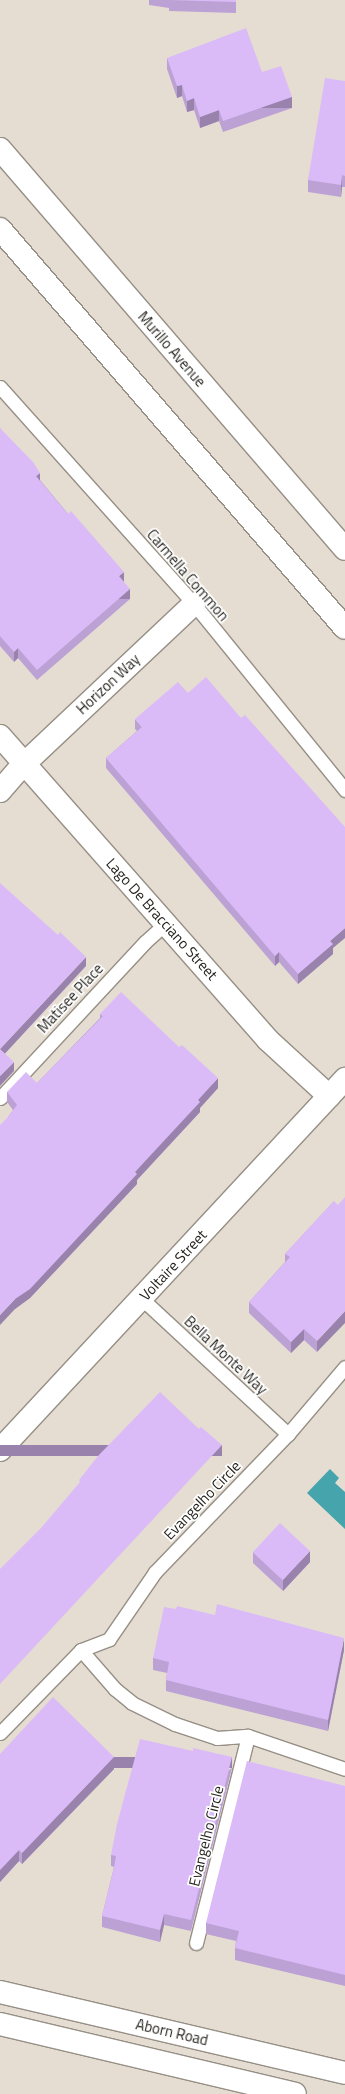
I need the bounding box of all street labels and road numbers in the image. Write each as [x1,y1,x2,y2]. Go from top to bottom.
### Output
street label: Murillo Avenue [134,308,210,390]
street label: Carmella Common [143,525,233,625]
street label: Horizon Way [73,650,143,718]
street label: Lago De Bracciano Street [102,854,222,984]
street label: Matisee Place [33,960,107,1036]
street label: Voltaire Street [136,1226,210,1304]
street label: Bella Monte Way [181,1312,271,1398]
street label: Evangelho Circle [160,1457,244,1543]
street label: Evangelho Circle [185,1784,227,1888]
street label: Aborn Road [134,2015,210,2049]

